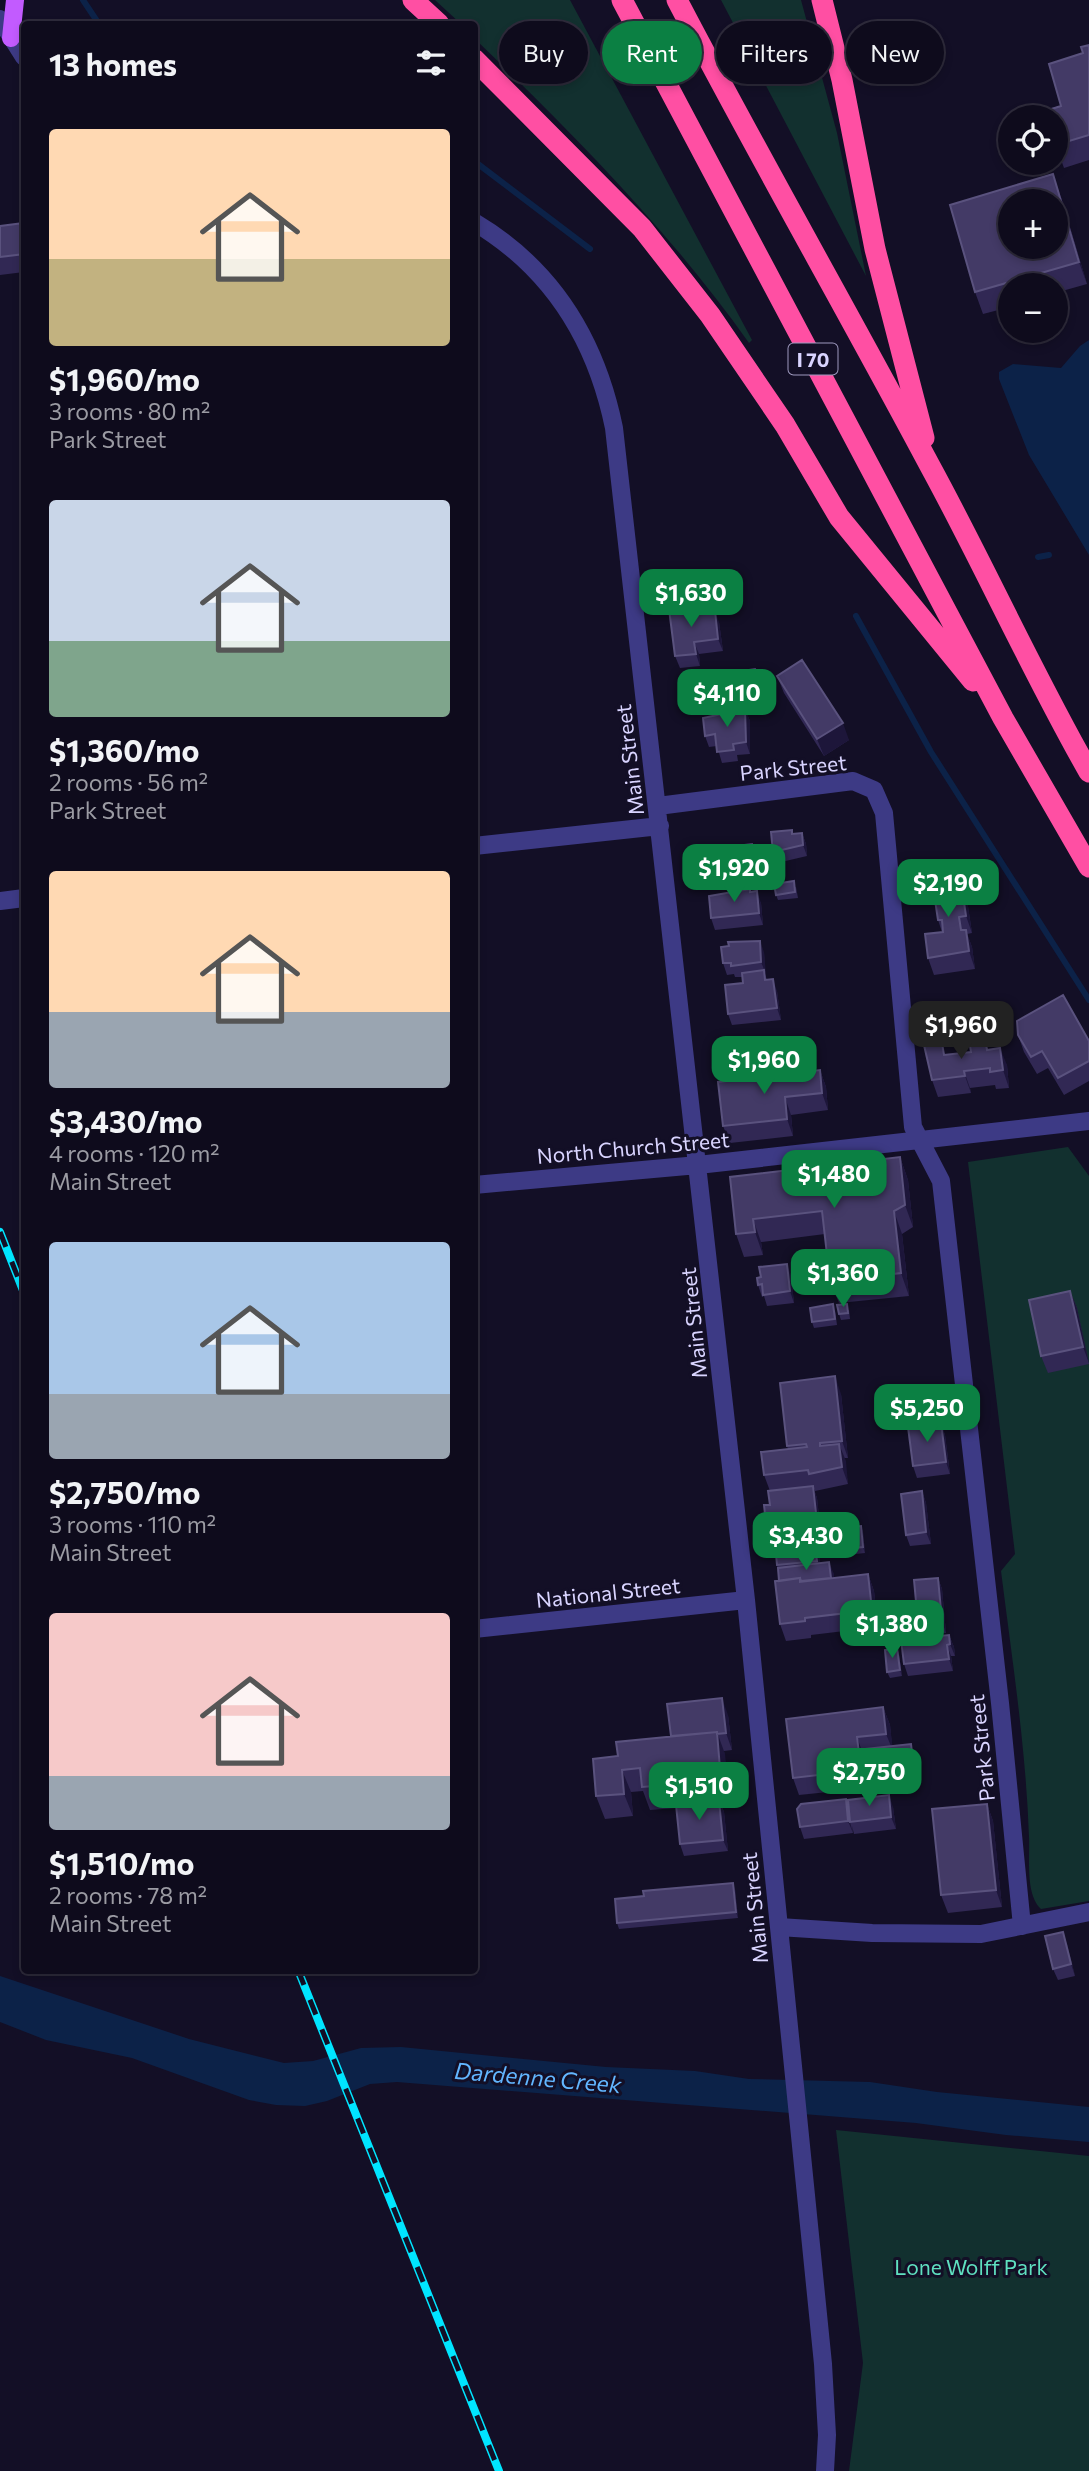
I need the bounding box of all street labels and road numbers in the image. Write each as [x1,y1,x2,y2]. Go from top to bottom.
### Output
road number: I 70 [788,344,838,374]
street label: Main Street [610,703,648,817]
street label: Park Street [738,749,848,785]
street label: North Church Street [536,1126,730,1168]
street label: Main Street [675,1266,711,1380]
street label: National Street [535,1572,681,1612]
street label: Park Street [963,1693,999,1803]
street label: Main Street [736,1851,772,1965]

